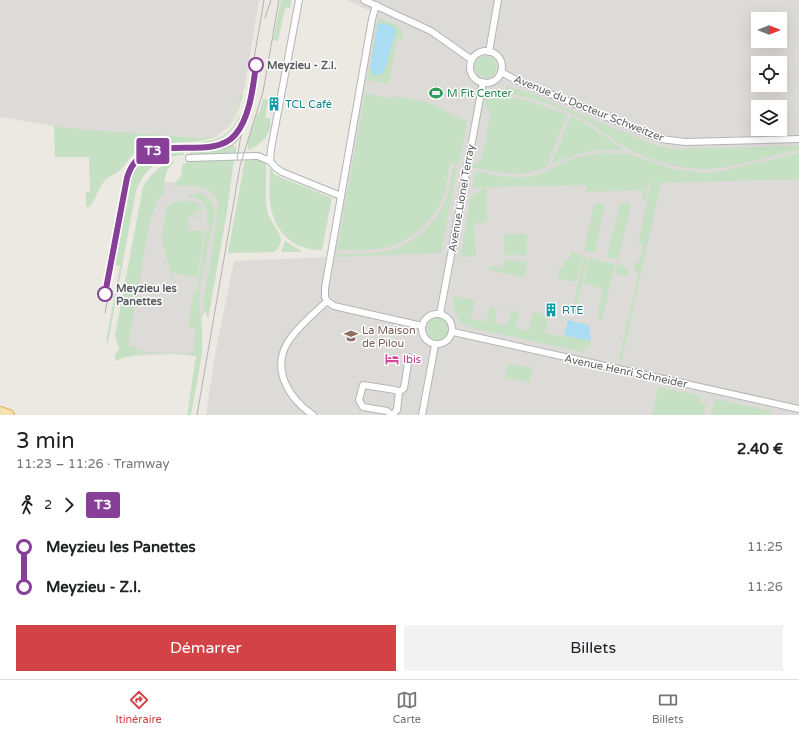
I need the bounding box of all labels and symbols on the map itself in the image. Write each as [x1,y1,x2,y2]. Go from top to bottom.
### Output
north arrow [751,12,787,48]
marker: Meyzieu - Z.I. [248,57,264,73]
place label: Meyzieu - Z.I. [267,59,337,73]
street label: Avenue du Docteur Schweitzer [512,72,666,145]
sports icon: M Fit Center [428,85,444,101]
place label: M Fit Center [447,87,512,100]
building icon: TCL Café [266,96,282,112]
place label: TCL Café [285,98,332,111]
line badge: T3 [135,138,171,164]
street label: Avenue Lionel Terray [446,143,477,253]
place label: Meyzieu les Panettes [116,282,178,308]
marker: Meyzieu les Panettes [97,286,113,302]
building icon: RTE [543,302,559,318]
place label: RTE [562,304,584,317]
place label: La Maison de Pilou [362,324,416,350]
school or university icon: La Maison de Pilou [343,328,359,344]
hotel icon: Ibis [384,351,400,367]
street label: Avenue Henri Schneider [563,352,689,391]
place label: Ibis [403,353,421,366]

